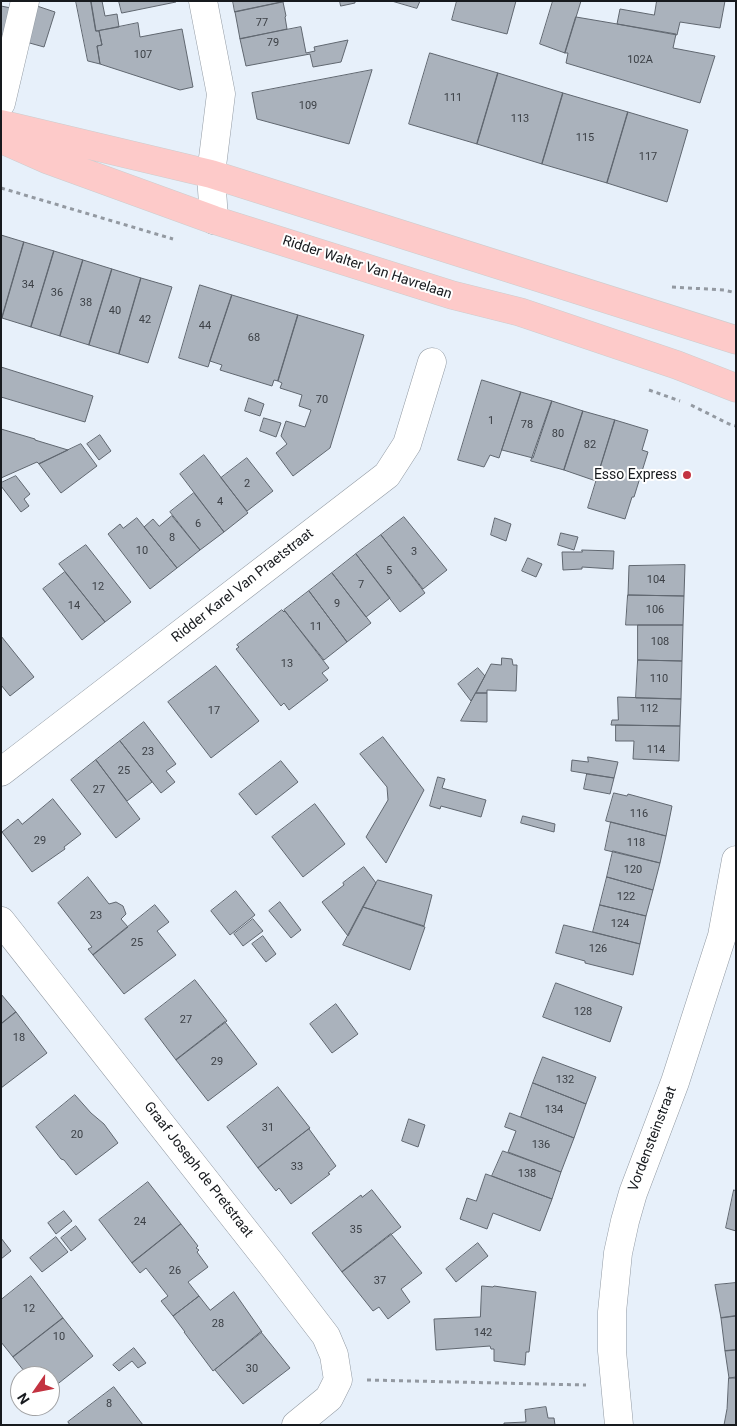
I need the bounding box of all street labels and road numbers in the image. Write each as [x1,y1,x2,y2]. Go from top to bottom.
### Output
street label: Ridder Walter Van Havrelaan [280,233,454,303]
street label: Ridder Karel Van Praetstraat [169,525,317,647]
street label: Vordensteinstraat [625,1084,681,1194]
street label: Graaf Joseph de Pretstraat [140,1099,256,1241]

